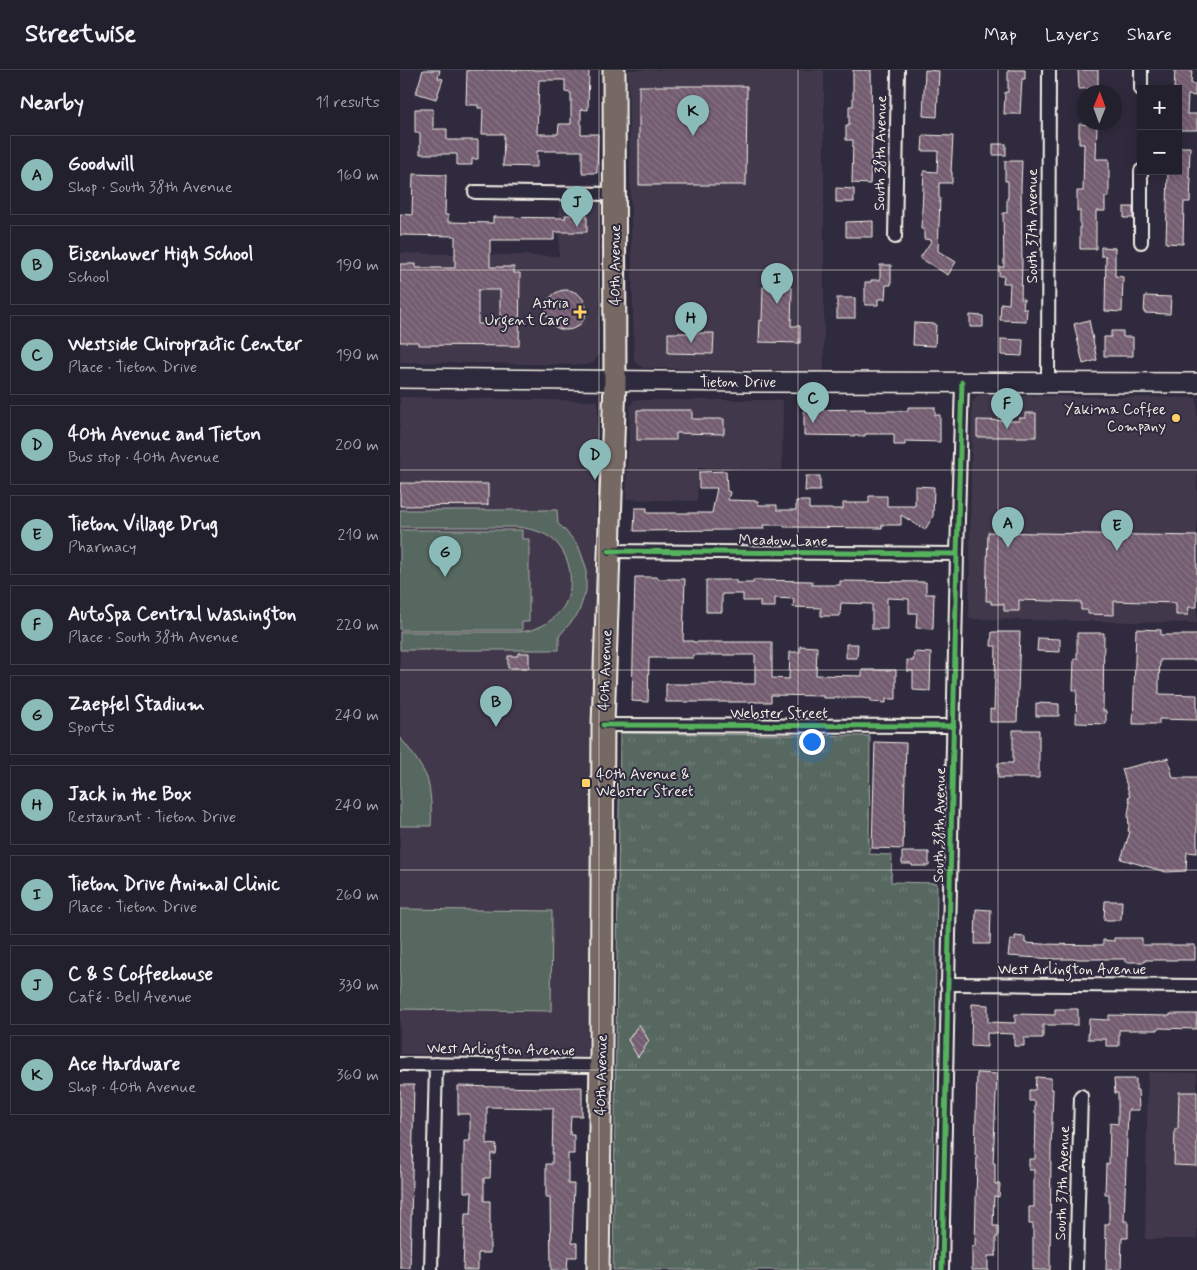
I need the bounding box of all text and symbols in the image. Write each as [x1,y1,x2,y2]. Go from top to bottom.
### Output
text: Streetwise [25,19,136,50]
text: Map [984,23,1017,47]
text: Layers [1045,23,1099,47]
text: Share [1127,23,1172,47]
north arrow [1077,85,1122,130]
map controls [1137,85,1182,175]
button: + [1137,85,1182,130]
text: Nearby [20,89,84,117]
text: 11 results [315,92,380,113]
pin: K [677,95,709,136]
street label: South 38th Avenue [870,95,892,211]
button: − [1137,130,1182,175]
text: Goodwill [68,152,134,177]
text: A [32,165,42,186]
text: 160 m [336,165,379,186]
street label: South 37th Avenue [1023,169,1043,283]
text: Shop · South 38th Avenue [68,177,233,198]
pin: J [561,186,593,227]
street label: 40th Avenue [606,224,626,306]
text: Eisenhower High School [68,242,253,267]
text: B [32,255,42,276]
text: 190 m [336,255,379,276]
pin: I [761,263,793,304]
text: School [68,267,109,288]
place label: Astria Urgent Care [485,294,569,332]
pin: H [675,302,707,343]
marker: Astria Urgent Care [573,305,587,319]
text: Westside Chiropractic Center [68,332,302,357]
text: C [31,345,43,366]
text: 190 m [336,345,379,366]
text: Place · Tieton Drive [68,357,197,378]
street label: Tieton Drive [700,373,777,393]
pin: C [797,382,829,423]
pin: F [991,388,1023,429]
place label: Yakima Coffee Company [1064,400,1166,437]
marker: Yakima Coffee Company [1170,412,1182,424]
text: 40th Avenue and Tieton [68,422,261,447]
text: D [31,435,43,456]
text: 200 m [335,435,379,456]
pin: D [579,439,611,480]
text: Bus stop · 40th Avenue [68,447,220,468]
pin: A [992,507,1024,548]
pin: E [1101,510,1133,551]
text: Tieton Village Drug [68,512,218,537]
text: E [32,525,42,546]
text: 210 m [338,525,379,546]
street label: Meadow Lane [738,530,828,552]
pin: G [429,536,461,577]
text: Pharmacy [68,537,136,558]
text: AutoSpa Central Washington [68,602,296,627]
text: F [33,615,41,636]
text: 220 m [336,615,379,636]
text: Place · South 38th Avenue [68,627,239,648]
street label: 40th Avenue [595,629,617,711]
pin: B [480,686,512,727]
text: Zaepfel Stadium [68,692,205,717]
street label: Webster Street [730,704,828,724]
text: G [32,705,42,726]
text: 240 m [335,705,379,726]
text: Sports [68,717,114,738]
your location [799,729,825,755]
place label: 40th Avenue & Webster Street [596,765,694,802]
street label: South 38th Avenue [929,767,951,883]
marker: 40th Avenue & Webster Street [580,777,592,789]
text: Jack in the Box [68,782,192,807]
text: H [32,795,42,816]
text: 240 m [335,795,379,816]
text: Restaurant · Tieton Drive [68,807,236,828]
text: Tieton Drive Animal Clinic [68,872,280,897]
text: I [33,885,41,906]
text: 260 m [336,885,379,906]
text: Place · Tieton Drive [68,897,197,918]
street label: West Arlington Avenue [998,960,1146,981]
text: C & S Coffeehouse [68,962,213,987]
text: J [32,975,42,996]
text: 330 m [338,975,379,996]
text: Café · Bell Avenue [68,987,192,1008]
street label: 40th Avenue [591,1034,613,1116]
street label: West Arlington Avenue [427,1039,576,1062]
text: Ace Hardware [68,1052,180,1077]
text: K [31,1065,43,1086]
text: 360 m [336,1065,379,1086]
text: Shop · 40th Avenue [68,1077,196,1098]
street label: South 37th Avenue [1051,1125,1075,1241]

